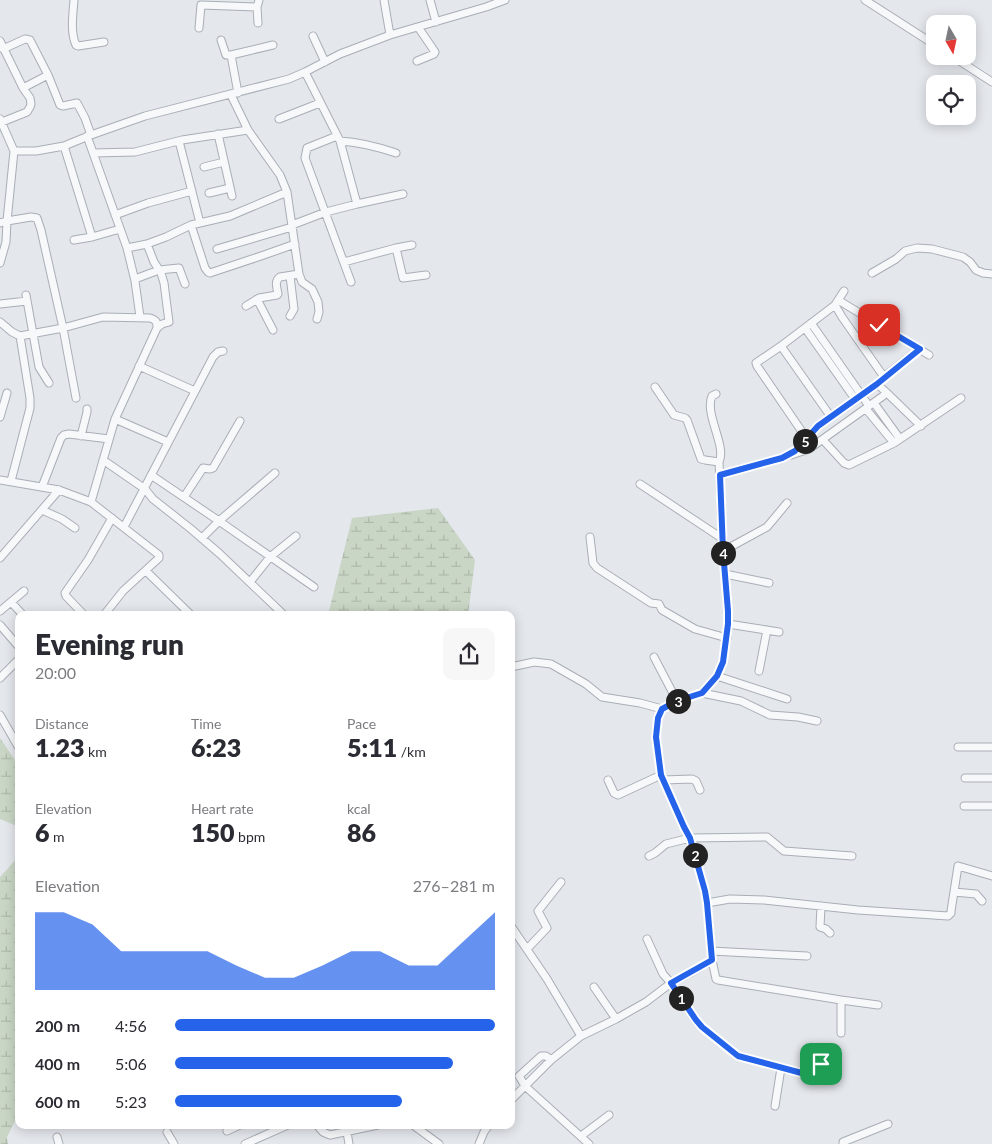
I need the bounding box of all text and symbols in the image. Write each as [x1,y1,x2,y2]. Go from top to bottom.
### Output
north arrow [926,15,976,65]
map controls [926,15,976,125]
button: locate [926,75,976,125]
pin [858,304,900,346]
icon: check [865,311,893,339]
pin: 5 [792,428,818,454]
text: 5 [801,433,810,450]
pin: 4 [710,540,736,566]
text: 4 [719,545,728,562]
text: Evening run [35,627,184,661]
button: share [443,628,495,680]
text: 20:00 [35,663,76,682]
pin: 3 [666,688,690,714]
text: 3 [674,693,683,710]
text: Distance [35,715,89,732]
text: Time [191,715,222,732]
text: Pace [347,715,376,732]
text: 1.23 [35,732,84,762]
text: 6:23 [191,732,241,762]
text: 5:11 [347,732,397,762]
text: km [84,743,107,760]
text: /km [397,743,426,760]
text: Elevation [35,800,92,817]
text: Heart rate [191,800,254,817]
text: kcal [347,800,371,817]
text: 6 [35,817,50,847]
text: 150 [191,817,235,847]
text: 86 [347,817,376,847]
text: m [50,828,65,845]
text: bpm [235,828,265,845]
pin: 2 [682,842,708,868]
text: 2 [691,847,700,864]
text: Elevation [35,876,100,895]
text: 276–281 m [413,876,495,895]
pin: 1 [668,986,694,1010]
text: 1 [677,990,686,1007]
text: 200 m [35,1016,80,1035]
text: 4:56 [115,1016,147,1035]
pin [800,1043,842,1085]
icon: arrive [807,1050,835,1078]
text: 400 m [35,1054,80,1073]
text: 5:06 [115,1054,147,1073]
text: 600 m [35,1092,80,1111]
text: 5:23 [115,1092,147,1111]

